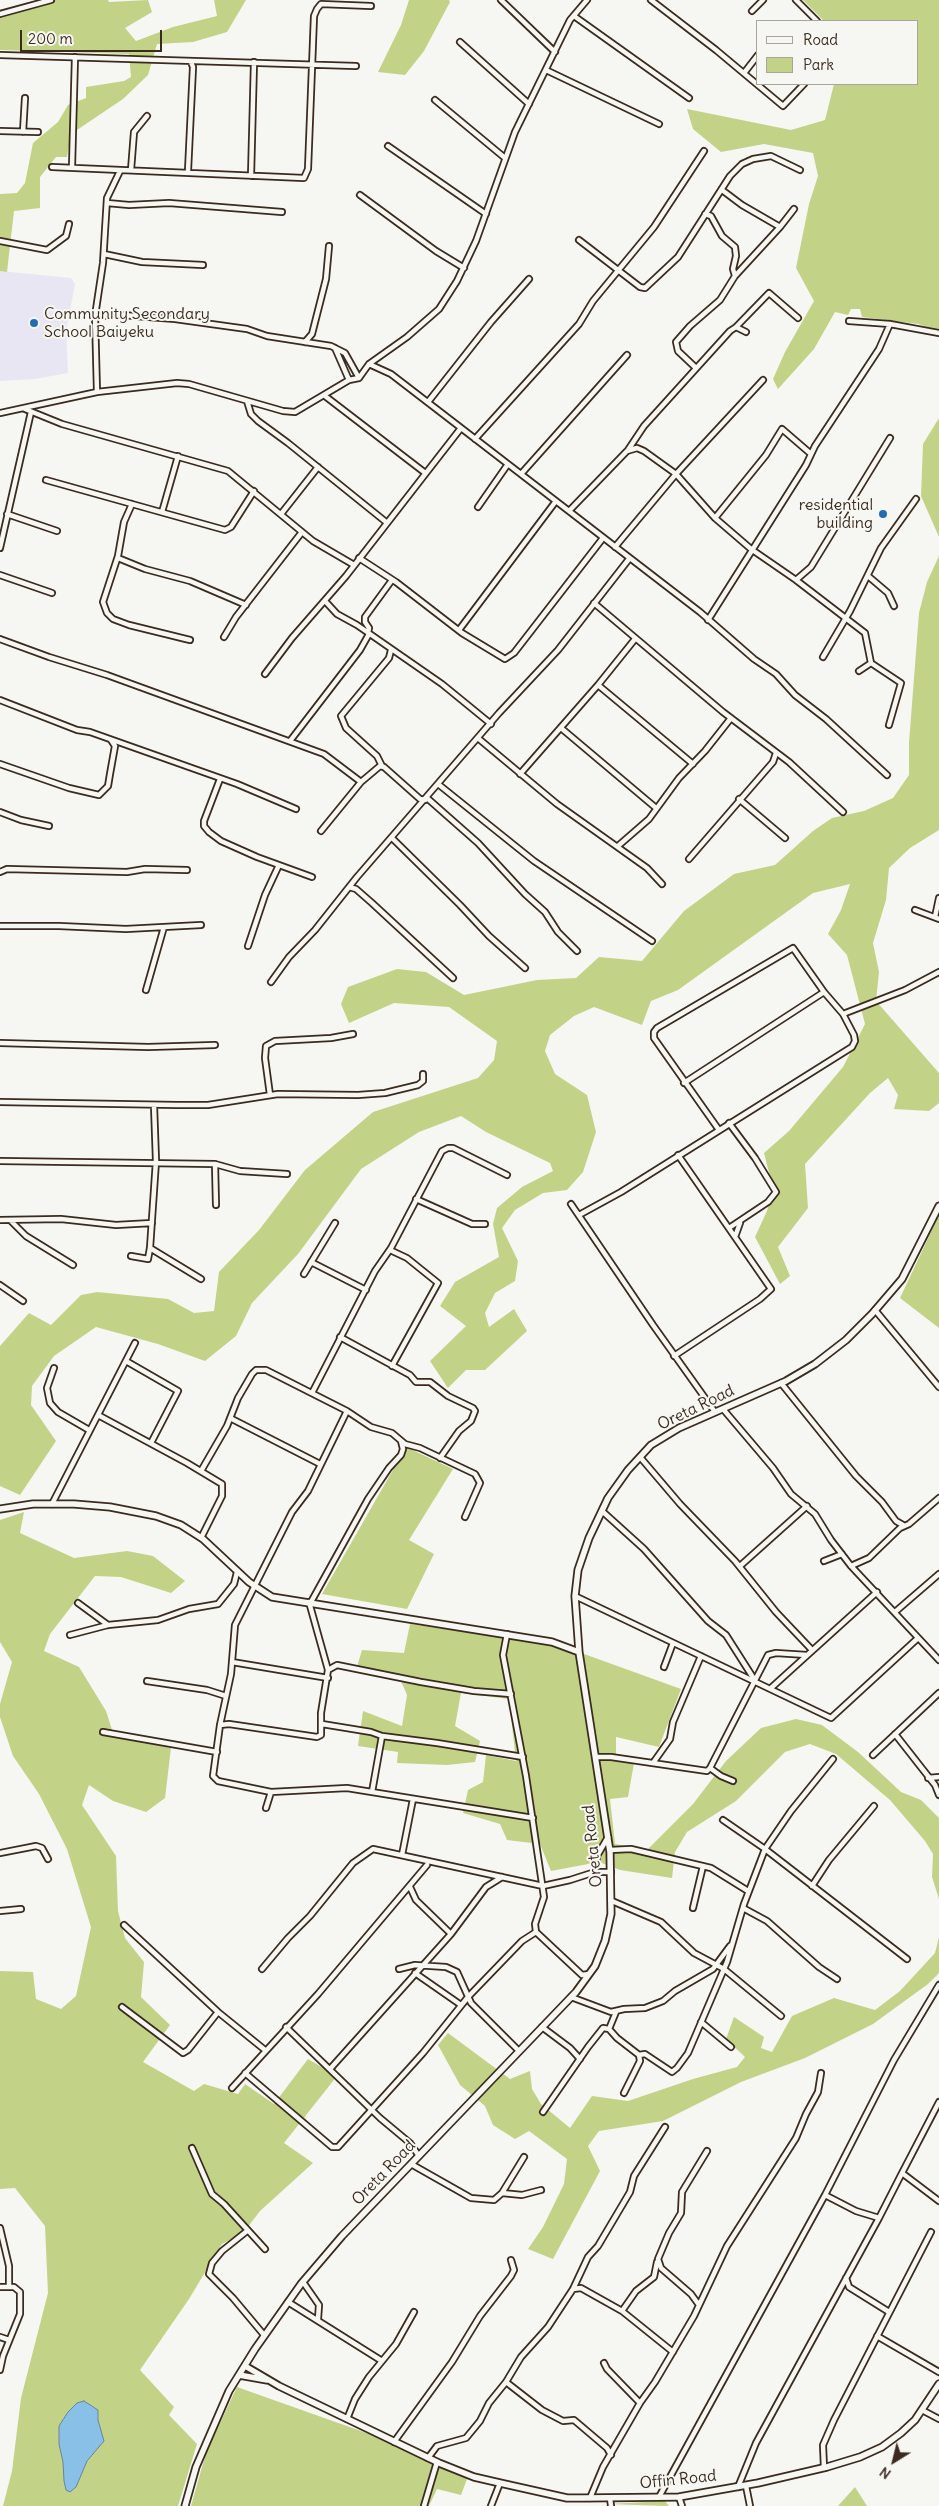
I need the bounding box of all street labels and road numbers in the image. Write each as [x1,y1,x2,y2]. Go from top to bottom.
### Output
street label: Oreta Road [655,1381,737,1435]
street label: Oreta Road [579,1804,607,1888]
street label: Oreta Road [348,2137,420,2209]
street label: Offin Road [639,2466,717,2494]

